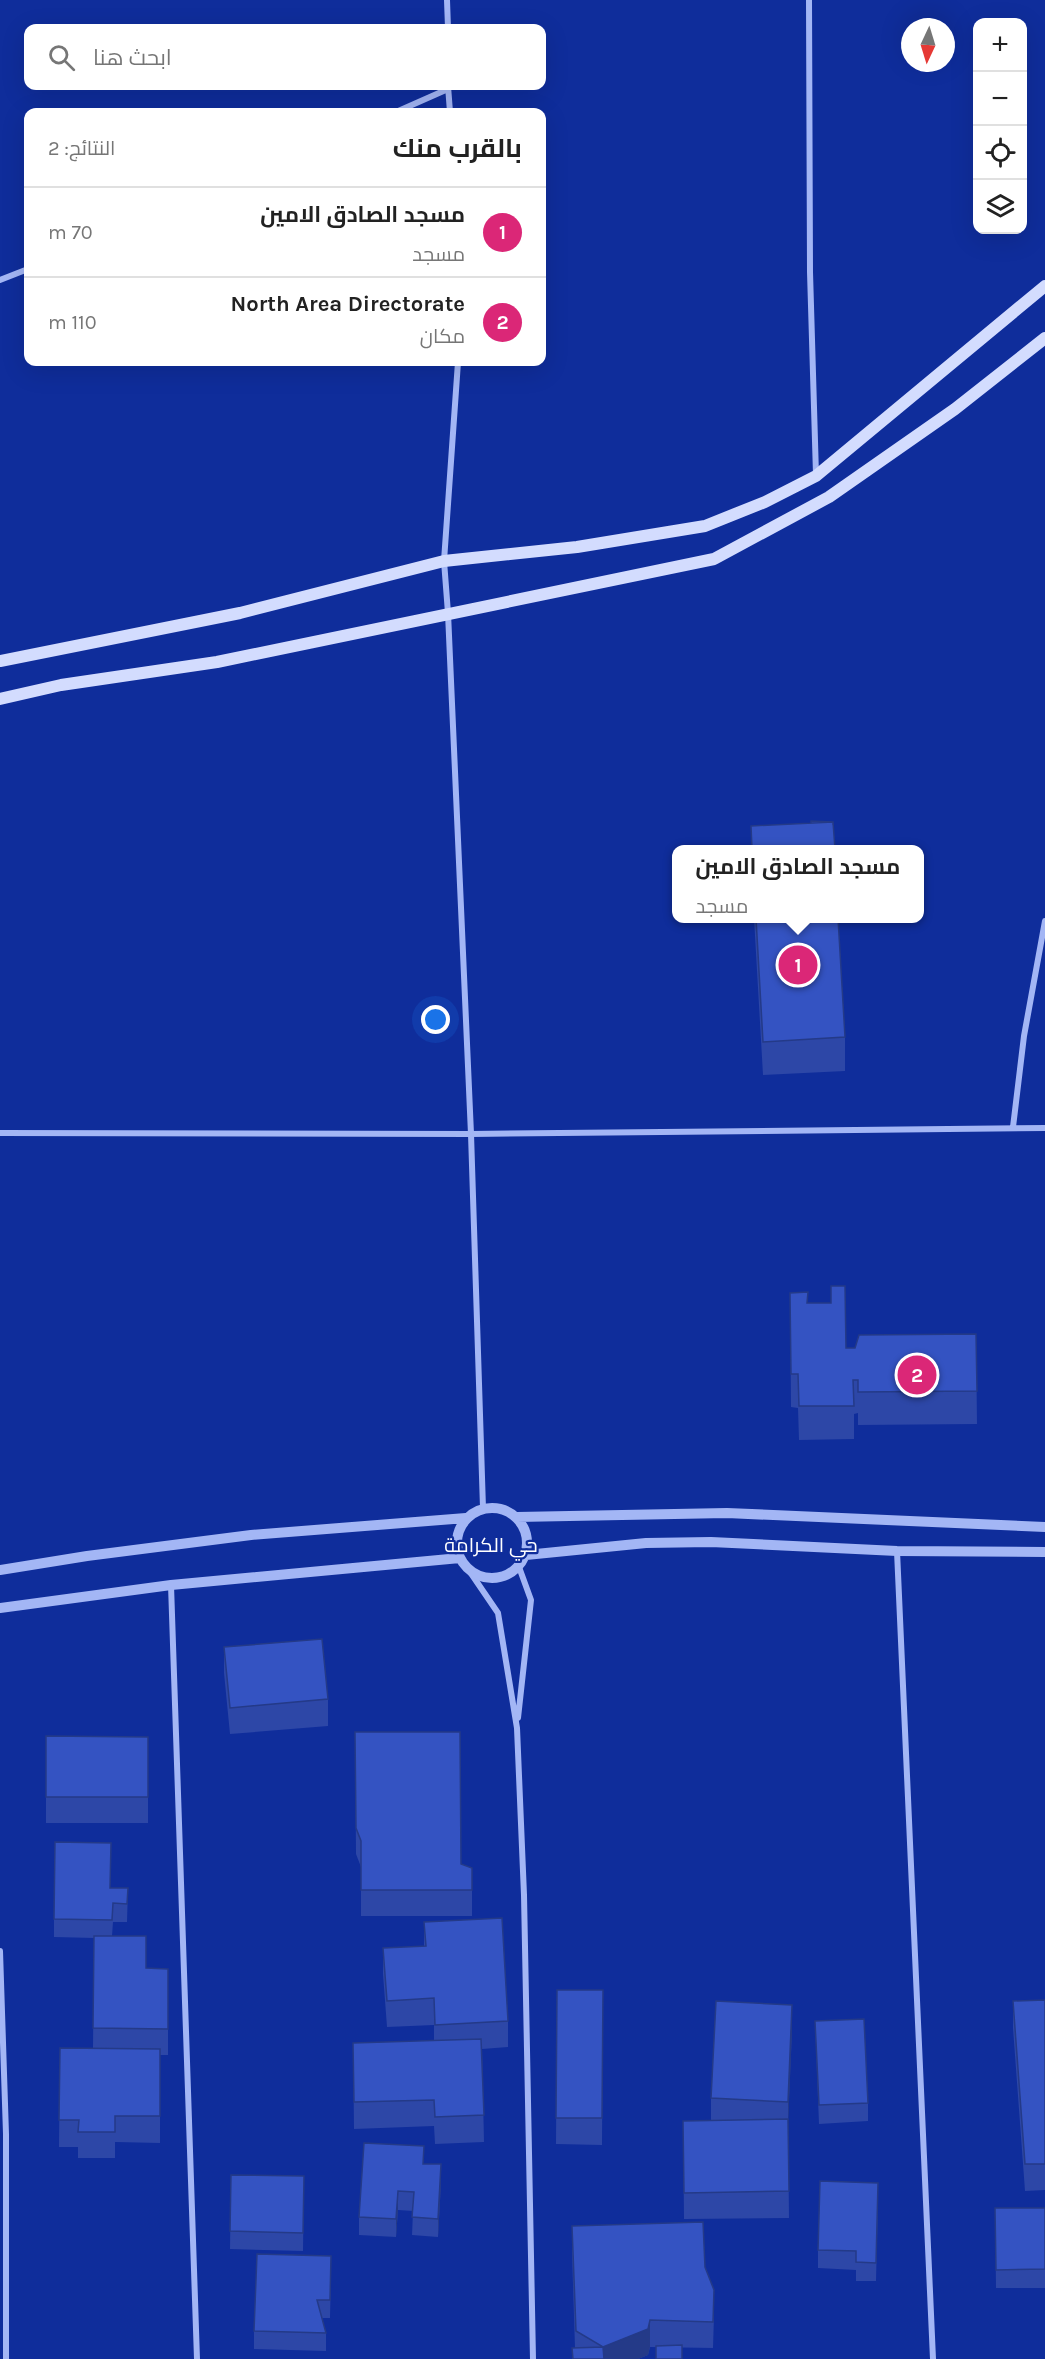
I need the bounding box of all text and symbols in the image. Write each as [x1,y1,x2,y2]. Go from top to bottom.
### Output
north arrow [901,18,955,72]
map controls [973,18,1027,234]
button: + [973,18,1027,72]
search box [24,24,546,90]
icon: search [45,41,78,74]
text: ابحث هنا [93,45,172,71]
button: − [973,72,1027,126]
button: locate [973,126,1027,180]
text: بالقرب منك [393,133,522,164]
text: النتائج: 2 [48,137,115,160]
button: layers [973,180,1027,234]
text: مسجد الصادق الامين [260,202,465,228]
text: 70 m [48,221,93,244]
text: 1 [499,221,506,244]
text: مسجد [412,243,465,266]
text: North Area Directorate [230,291,465,317]
text: 110 m [48,311,97,334]
text: 2 [496,311,509,334]
text: مكان [420,325,465,348]
popup [672,845,924,923]
text: مسجد الصادق الامين [696,854,900,880]
text: مسجد [696,895,748,918]
pin: 1 [778,942,818,988]
your location [421,1005,450,1034]
pin: 2 [898,1352,936,1398]
district label: حي الكرامة [444,1534,538,1561]

